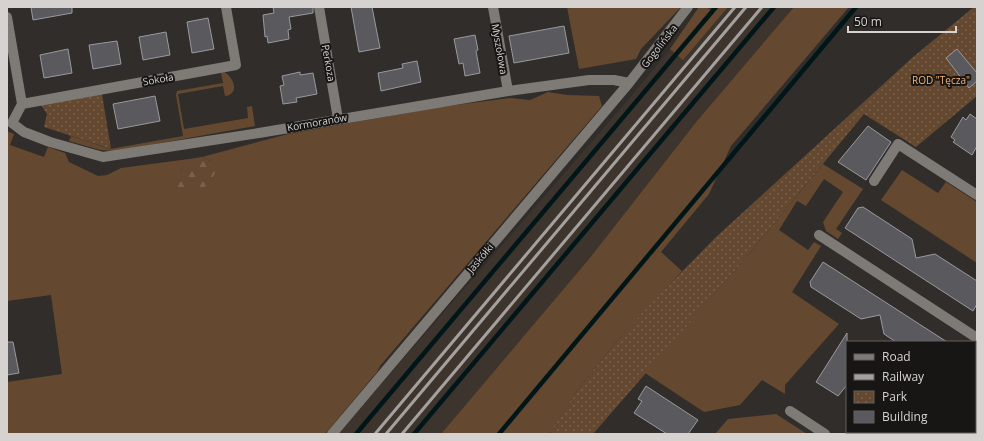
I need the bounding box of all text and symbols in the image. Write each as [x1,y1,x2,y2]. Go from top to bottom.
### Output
scale bar [848,8,956,34]
text: 50 m [854,13,882,30]
street label: Gogolińska [638,21,680,71]
street label: Myszołowa [489,23,511,75]
street label: Perkoza [319,43,339,83]
street label: Sokoła [142,69,174,89]
park label: ROD "Tęcza" [912,73,970,87]
street label: Kormoranów [286,110,349,134]
street label: Jaskółki [463,240,496,277]
legend [846,341,976,433]
text: Road [882,348,911,365]
text: Railway [882,368,925,385]
text: Park [882,388,908,405]
text: Building [882,408,928,425]

